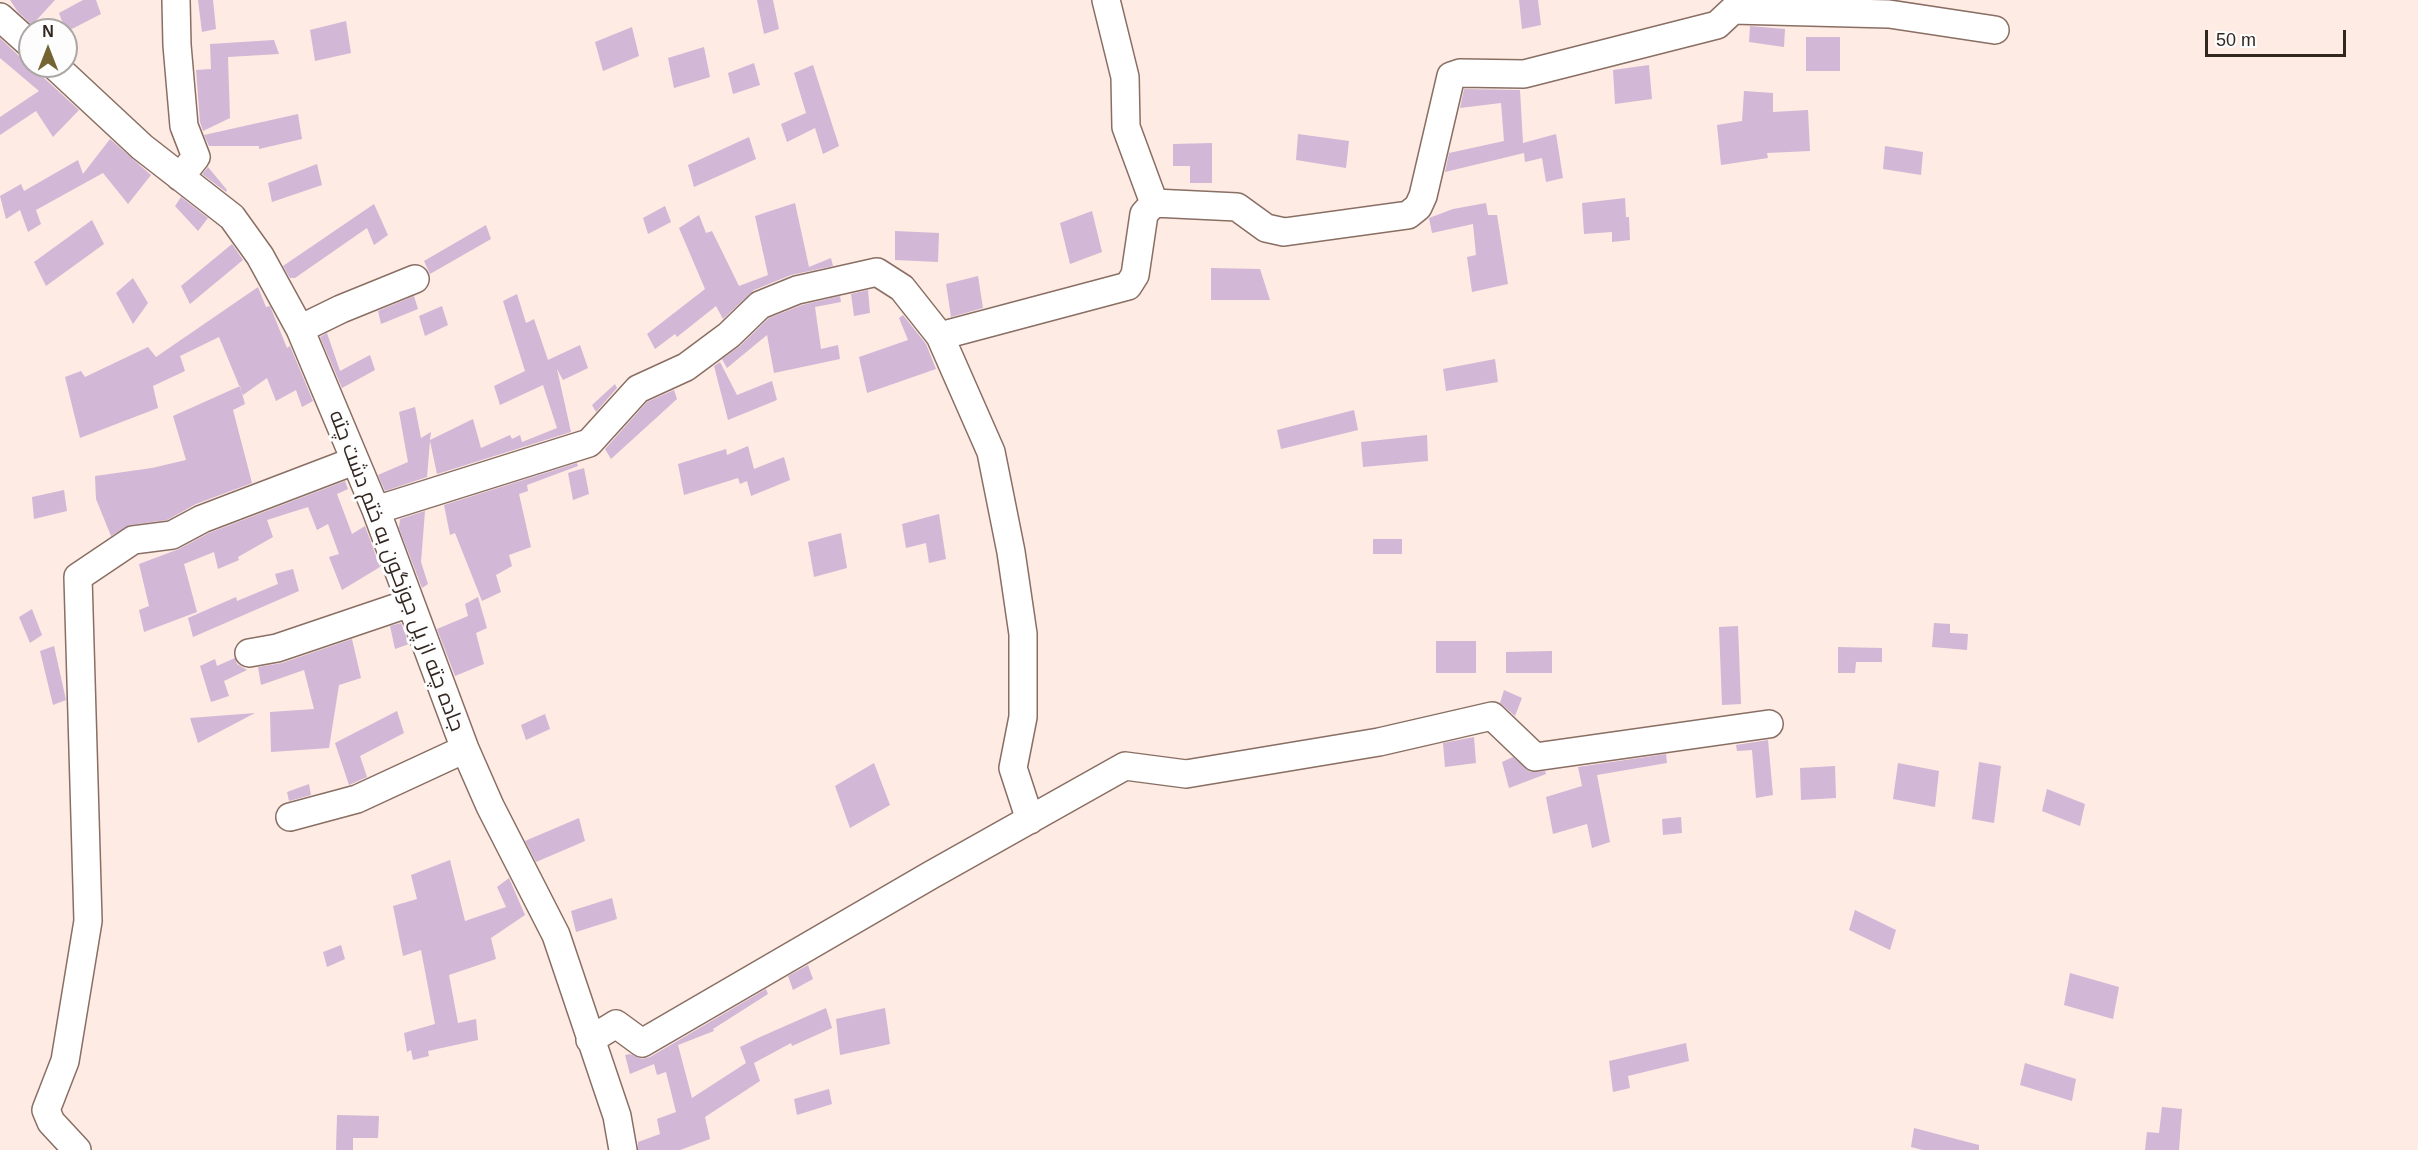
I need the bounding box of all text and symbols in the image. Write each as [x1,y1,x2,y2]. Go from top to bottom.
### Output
north arrow [18,18,78,78]
scale bar [2208,18,2349,56]
text: N [42,23,54,40]
text: 50 m [2216,30,2256,50]
street label: جاده چته از پل جوزگون به ختم دشت چته [323,407,469,735]

